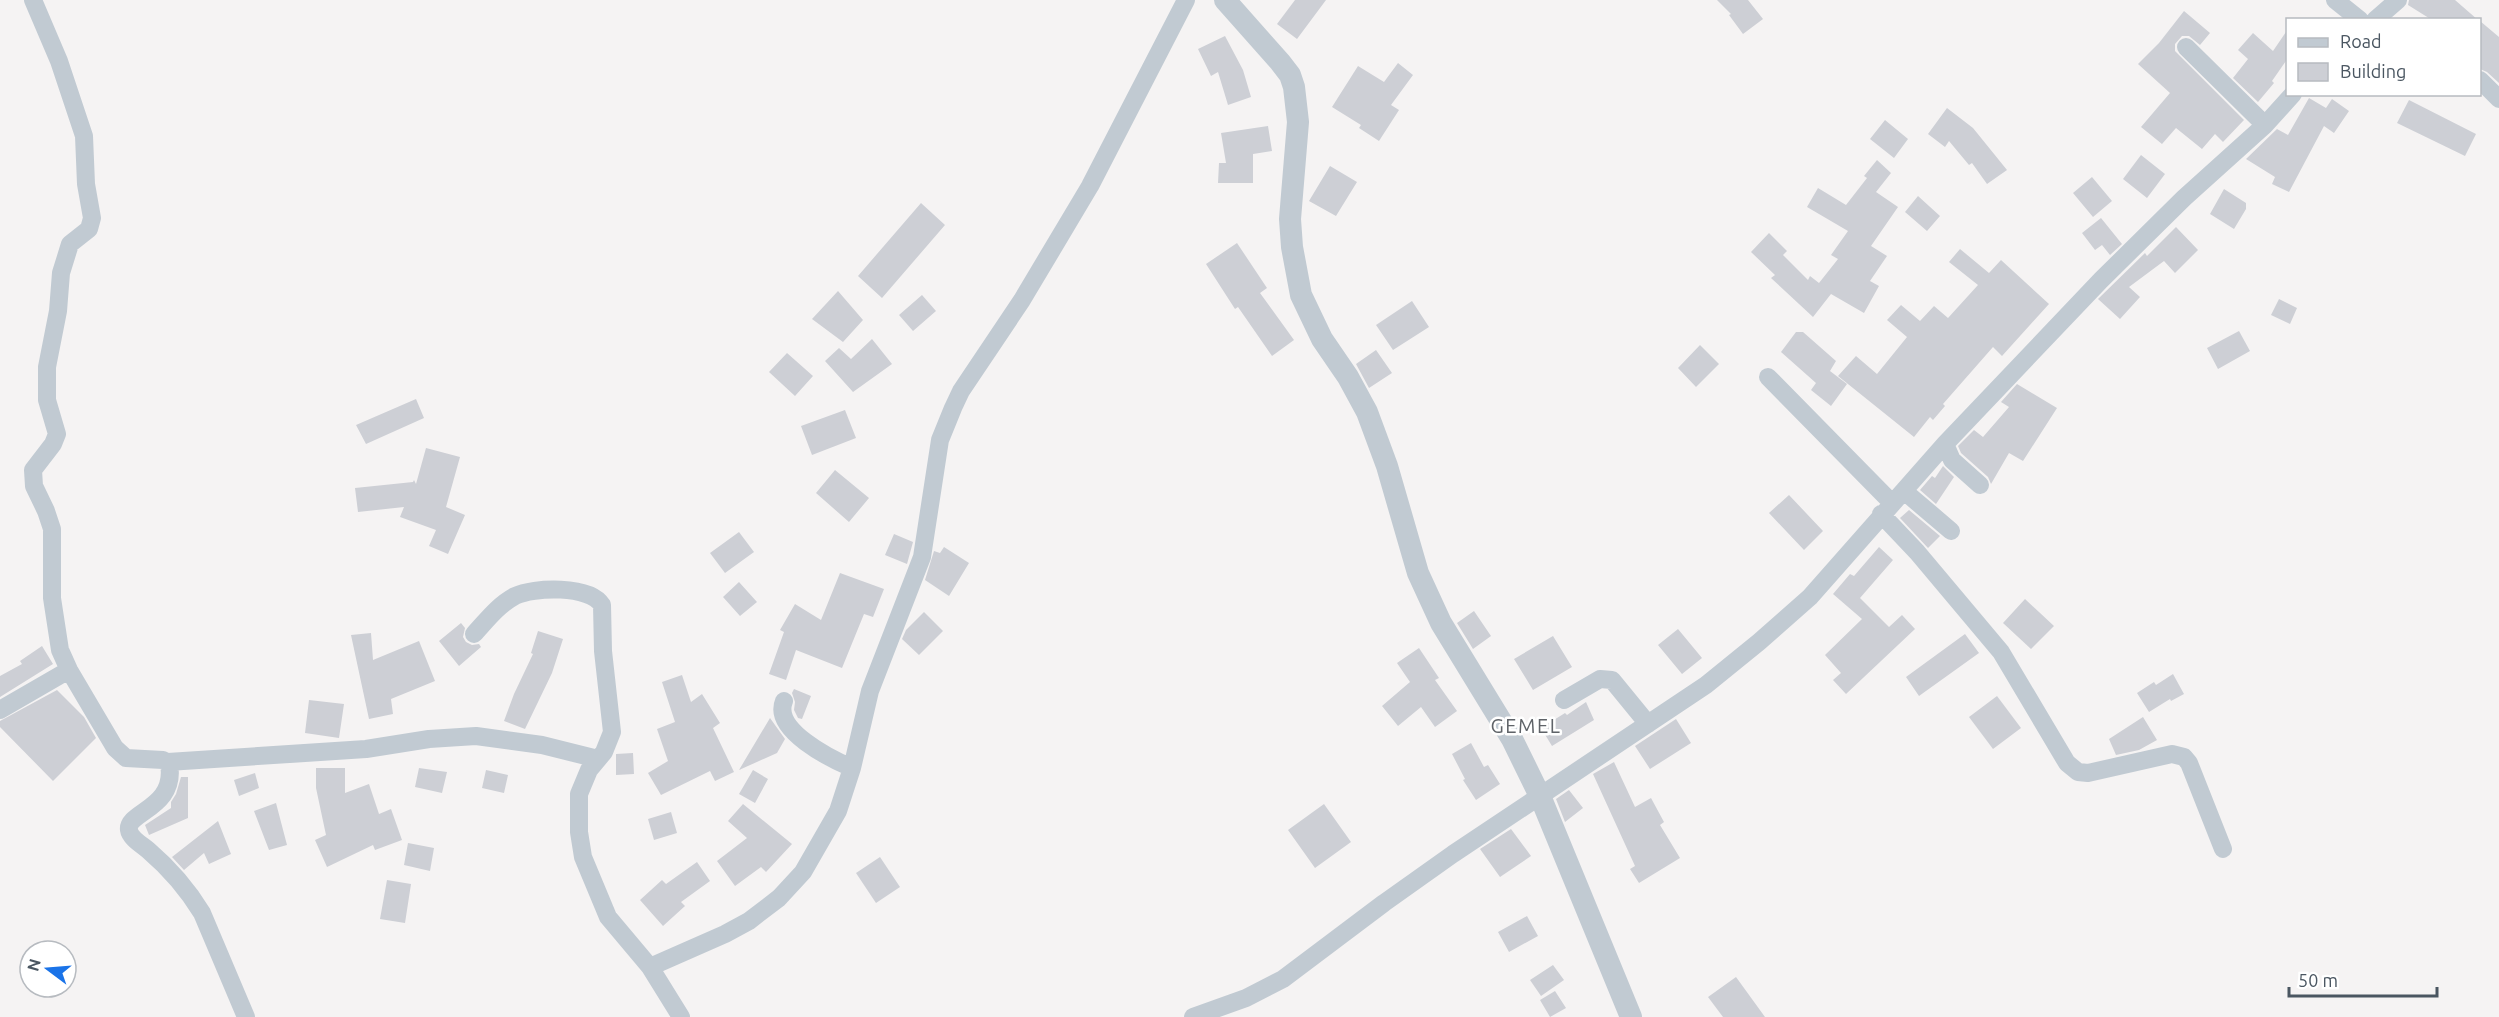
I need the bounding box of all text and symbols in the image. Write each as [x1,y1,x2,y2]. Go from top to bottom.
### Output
legend [2286,18,2481,96]
text: Road [2340,31,2382,51]
text: Building [2340,61,2406,81]
district label: GEMEL [1491,714,1561,737]
north arrow [18,939,78,999]
text: N [23,957,44,973]
scale bar [2289,960,2438,998]
text: 50 m [2298,970,2338,990]

